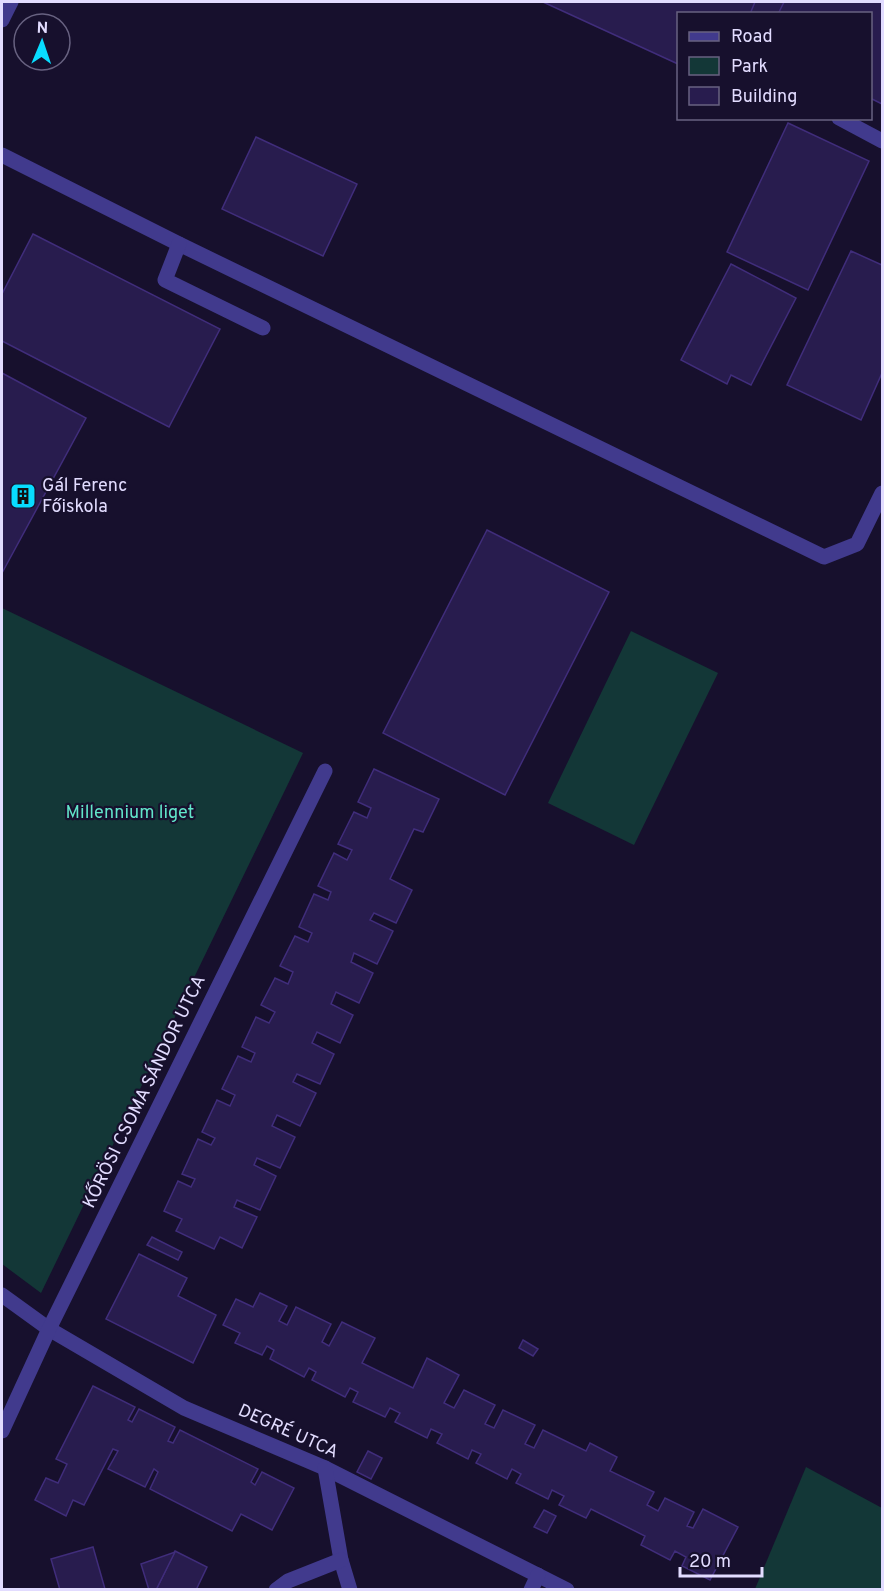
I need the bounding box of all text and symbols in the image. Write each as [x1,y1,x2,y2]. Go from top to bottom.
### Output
north arrow [12,12,72,72]
legend [677,12,872,120]
text: N [36,19,49,39]
text: Road [731,26,773,49]
text: Park [731,56,768,79]
text: Building [731,86,797,109]
place label: Gál Ferenc Főiskola [42,475,127,519]
building icon: Gál Ferenc Főiskola [8,481,38,511]
park label: Millennium liget [66,802,194,825]
street label: KŐRÖSI CSOMA SÁNDOR UTCA [77,971,212,1212]
street label: DEGRÉ UTCA [234,1398,343,1464]
scale bar [680,1540,762,1578]
text: 20 m [689,1551,731,1574]

